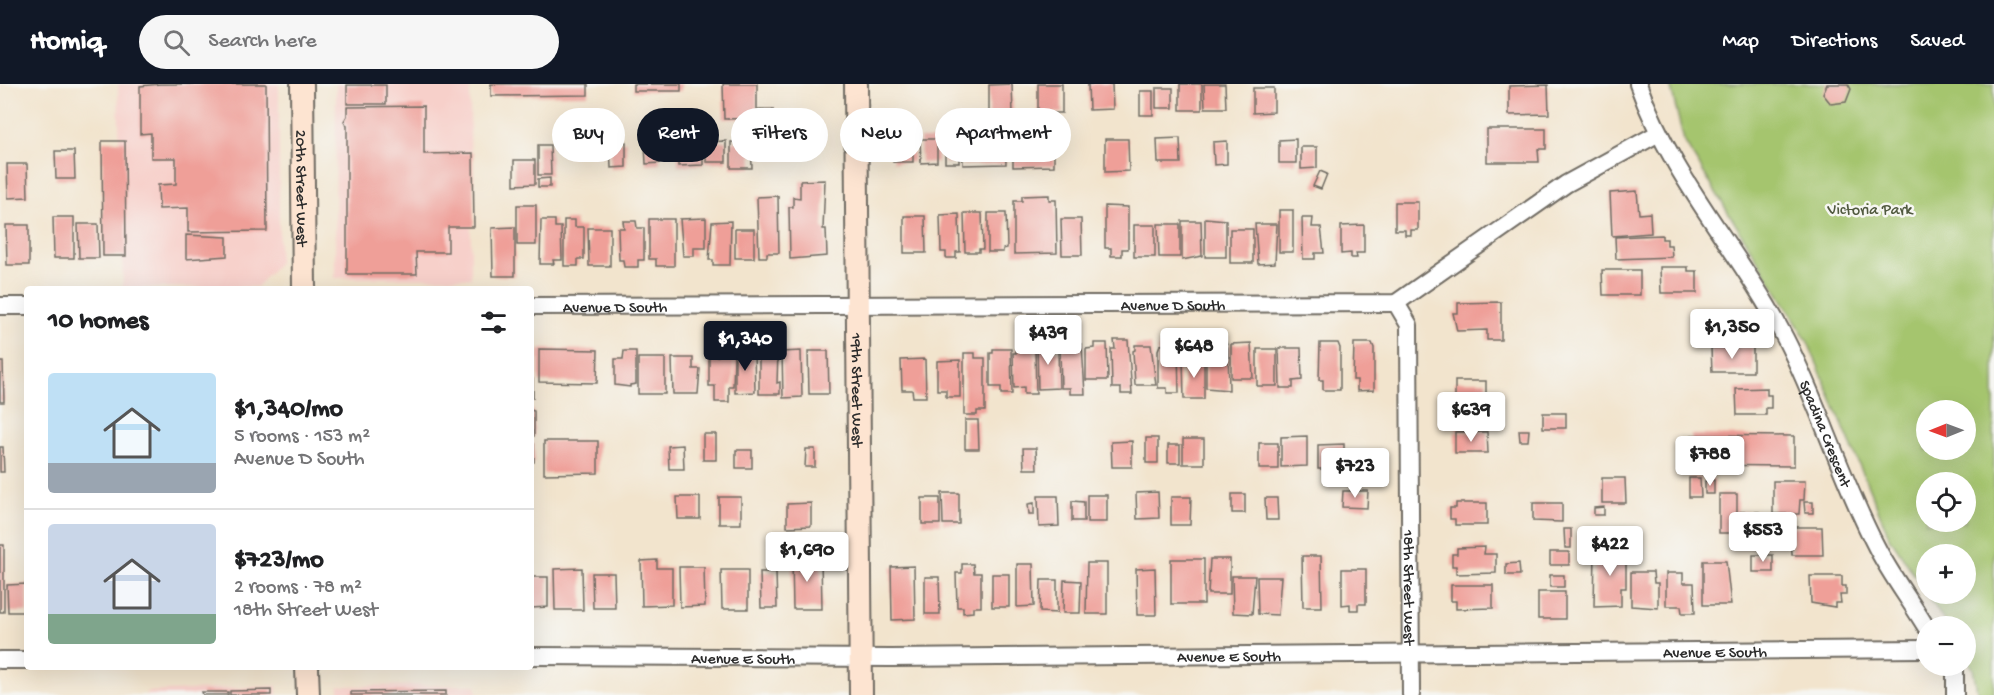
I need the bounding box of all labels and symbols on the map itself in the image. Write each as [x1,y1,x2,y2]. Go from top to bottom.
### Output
street label: 20th Street West [289,130,310,248]
park label: Victoria Park [1827,202,1914,221]
street label: Avenue D South [1121,298,1226,317]
street label: Avenue D South [563,300,668,319]
pin: $1,350 [1683,309,1781,360]
pin: $439 [1012,315,1084,366]
pin: $1,340 [696,321,794,372]
pin: $648 [1158,328,1230,379]
street label: 19th Street West [845,332,865,449]
street label: Spadina Crescent [1793,378,1854,492]
pin: $639 [1435,392,1507,443]
north arrow [1916,400,1976,460]
pin: $788 [1674,436,1746,487]
pin: $723 [1319,448,1391,499]
pin: $553 [1727,512,1799,563]
pin: $422 [1574,526,1646,577]
street label: 18th Street West [1397,529,1417,646]
pin: $1,690 [758,532,856,583]
street label: Avenue E South [1663,644,1768,664]
street label: Avenue E South [1177,649,1282,669]
street label: Avenue E South [691,651,795,670]

